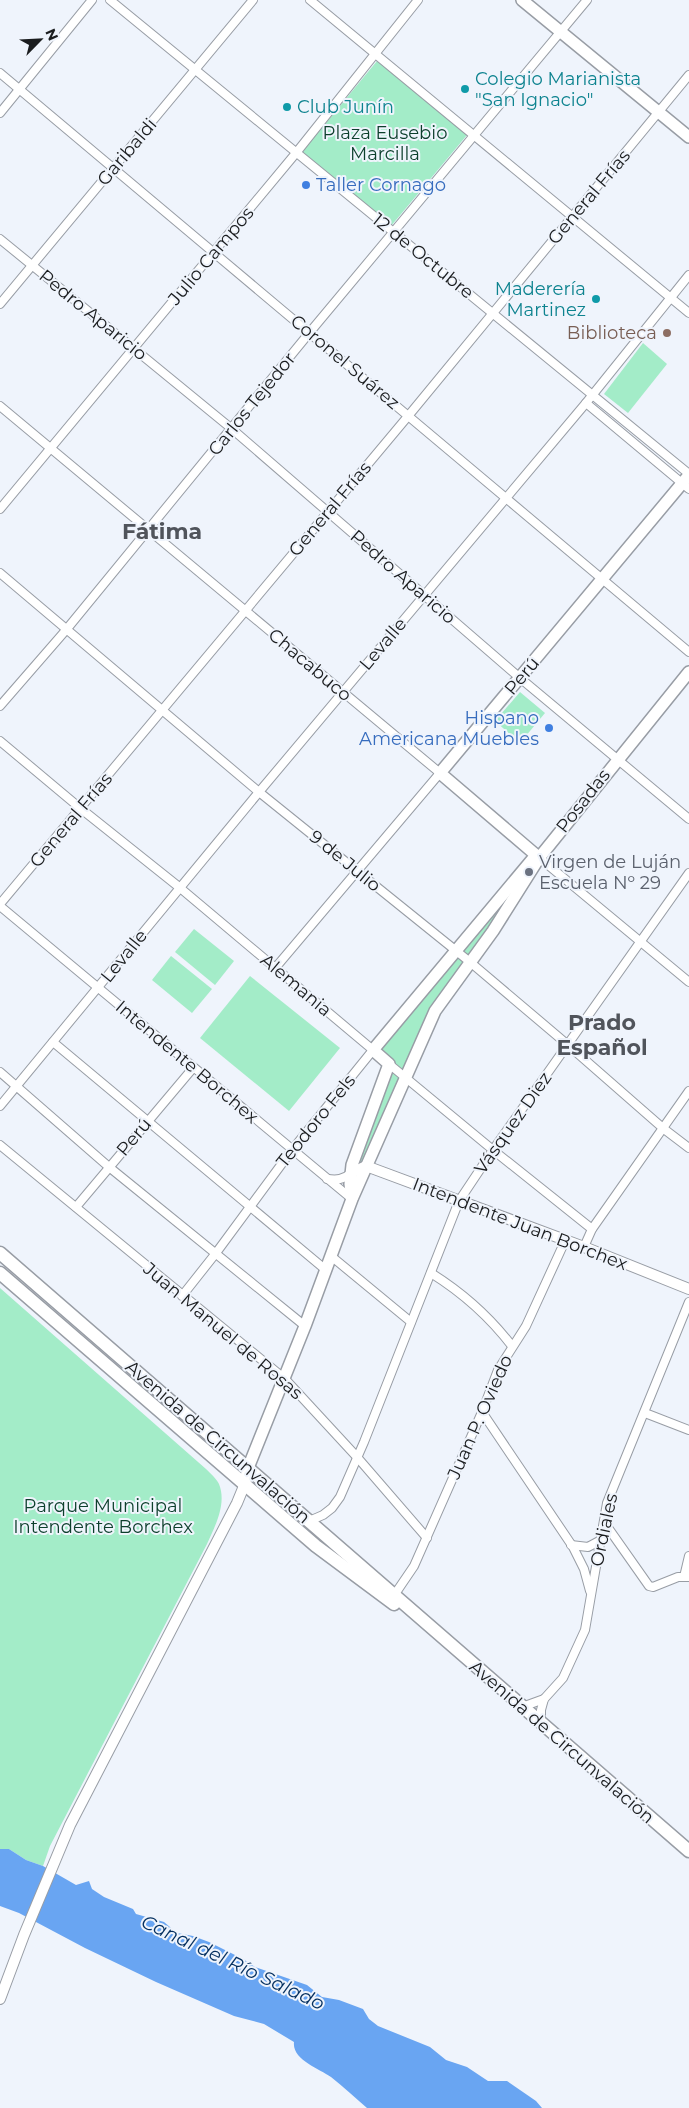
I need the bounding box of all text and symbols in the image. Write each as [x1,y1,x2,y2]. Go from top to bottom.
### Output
north arrow [15,15,65,65]
text: N [41,26,62,44]
place label: Colegio Marianista "San Ignacio" [475,68,641,111]
marker: Colegio Marianista "San Ignacio" [459,83,471,95]
place label: Club Junín [297,96,394,118]
marker: Club Junín [281,101,293,113]
street label: Garibaldi [93,114,161,190]
park label: Plaza Eusebio Marcilla [323,122,447,165]
street label: General Frías [543,145,635,249]
place label: Taller Cornago [316,174,446,196]
marker: Taller Cornago [300,179,312,191]
street label: Julio Campos [163,202,259,310]
street label: 12 de Octubre [368,208,478,304]
street label: Pedro Aparicio [35,265,151,365]
place label: Maderería Martinez [495,278,586,321]
marker: Maderería Martinez [590,293,602,305]
street label: Coronel Suárez [286,310,404,414]
place label: Biblioteca [567,322,657,344]
marker: Biblioteca [661,327,673,339]
street label: Carlos Tejedor [204,348,300,460]
street label: General Frías [284,457,376,561]
district label: Fátima [122,518,202,545]
street label: Pedro Aparicio [346,525,460,629]
street label: Levalle [355,613,411,675]
street label: Chacabuco [264,624,356,706]
street label: Perú [500,653,544,699]
place label: Hispano Americana Muebles [359,707,539,750]
marker: Hispano Americana Muebles [543,722,555,734]
street label: Posadas [551,765,615,837]
street label: General Frías [25,768,117,872]
street label: 9 de Julio [305,826,385,896]
place label: Virgen de Luján Escuela Nº 29 [539,851,681,894]
marker: Virgen de Luján Escuela Nº 29 [523,866,535,878]
street label: Levalle [96,925,152,987]
street label: Alemania [256,949,336,1021]
street label: Intendente Borchex [111,996,263,1128]
district label: Prado Español [556,1009,648,1061]
street label: Vásquez Diez [470,1068,556,1178]
street label: Teodoro Fels [272,1070,360,1172]
street label: Perú [112,1114,156,1160]
street label: Intendente Juan Borchex [410,1173,631,1275]
street label: Juan Manuel de Rosas [138,1257,307,1404]
street label: Juan P. Oviedo [442,1351,517,1483]
street label: Avenida de Circunvalación [121,1356,315,1528]
street label: Ordiales [586,1491,623,1569]
park label: Parque Municipal Intendente Borchex [13,1495,193,1538]
street label: Avenida de Circunvalación [465,1656,659,1828]
water label: Canal del Río Salado [138,1910,328,2015]

